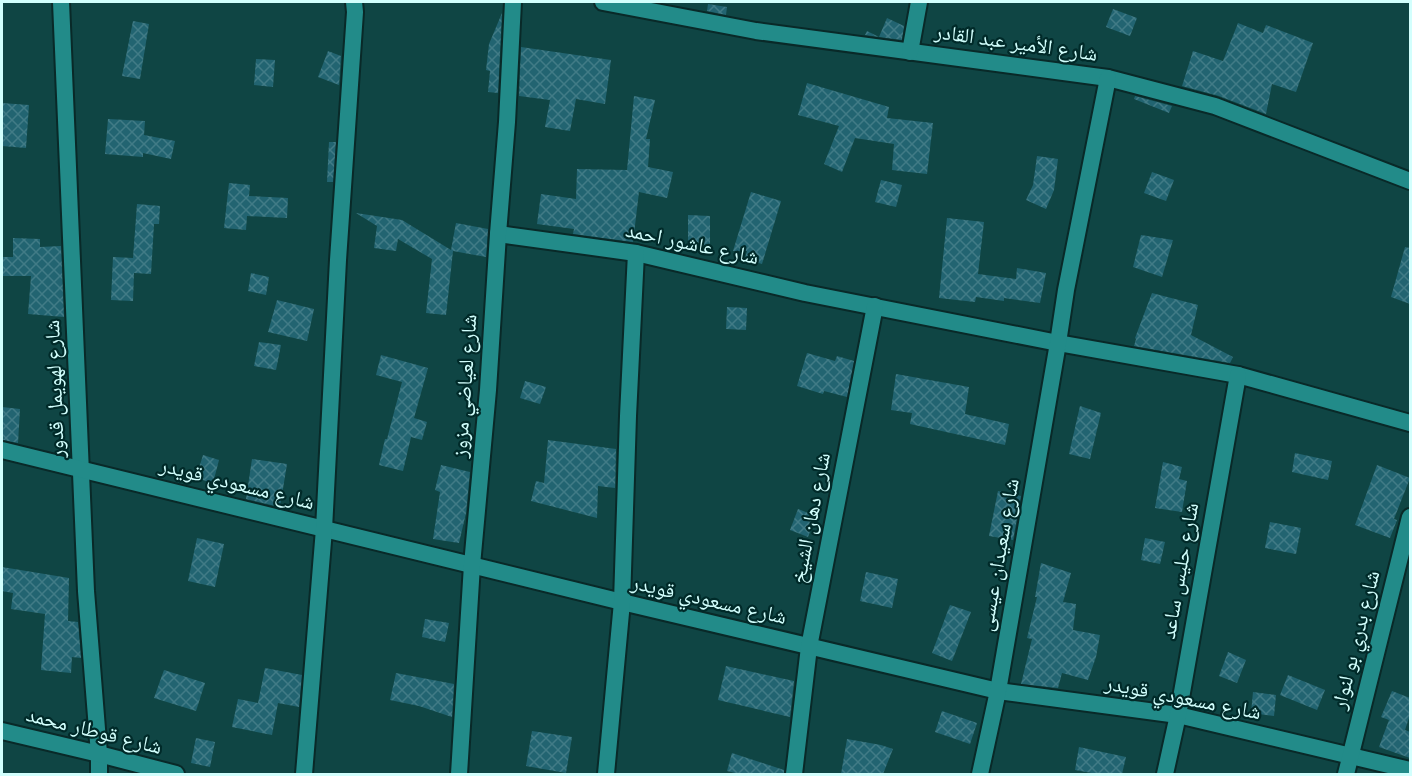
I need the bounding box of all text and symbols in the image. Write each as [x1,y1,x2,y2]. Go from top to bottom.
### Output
street label: شارع الأمير عبد القادر [932,19,1099,67]
street label: شارع عاشور احمد [623,218,761,270]
street label: شارع لعياضي مزوز [447,313,486,460]
street label: شارع لهويمل قدور [40,320,70,459]
street label: شارع دهان الشيخ [786,450,836,586]
street label: شارع مسعودي قويدر [155,452,317,519]
street label: شارع سعيدان عيسى [973,477,1025,633]
street label: شارع حليس ساعد [1156,501,1204,641]
street label: شارع بدري بو لنوار [1326,568,1389,714]
street label: شارع مسعودي قويدر [627,570,789,633]
street label: شارع مسعودي قويدر [1101,670,1263,729]
street label: شارع قوطار محمد [24,702,164,760]

